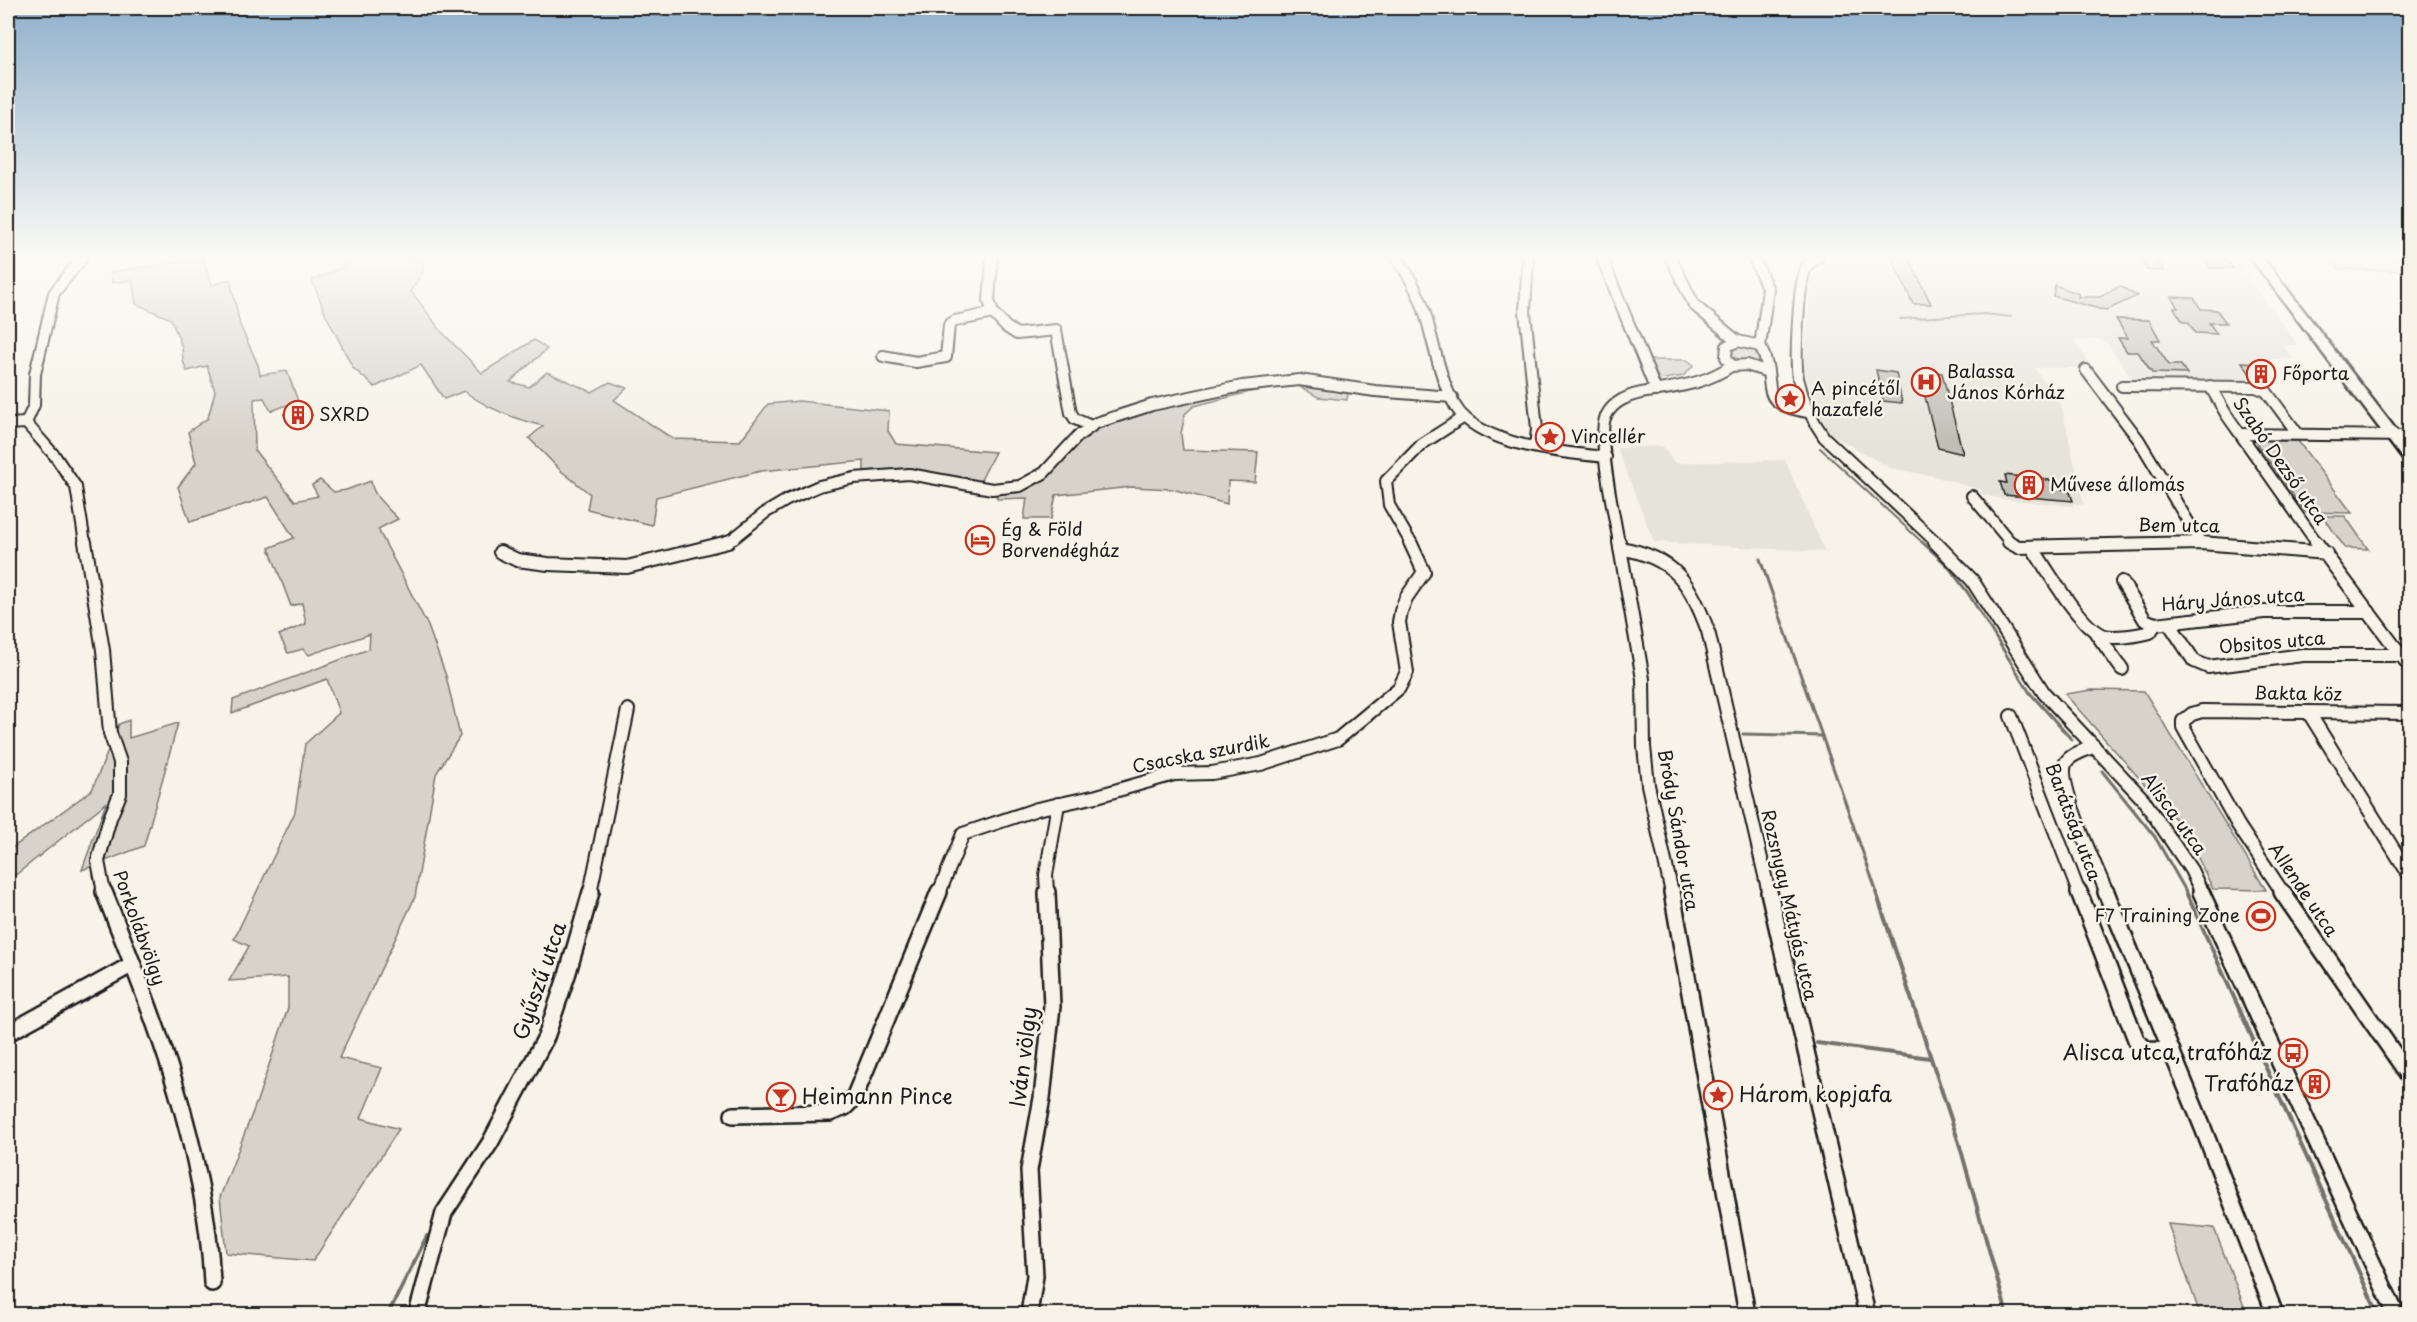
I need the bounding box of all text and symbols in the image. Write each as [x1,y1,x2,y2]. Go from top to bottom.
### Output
place label: Balassa János Kórház [1947,357,2065,405]
building icon: Főporta [2245,358,2277,390]
place label: Főporta [2282,359,2350,386]
hospital icon: Balassa János Kórház [1910,366,1942,398]
place label: A pincétől hazafelé [1811,374,1900,422]
place icon: A pincétől hazafelé [1774,383,1806,415]
street label: Szabó Dezső utca [2227,391,2336,530]
building icon: SXRD [282,399,314,431]
place label: SXRD [319,400,370,427]
place icon: Vincellér [1534,421,1566,453]
place label: Vincellér [1571,422,1646,449]
building icon: Művese állomás [2013,469,2045,501]
place label: Művese állomás [2050,470,2185,497]
street label: Bem utca [2138,510,2221,539]
place label: Ég & Föld Borvendégház [1001,515,1120,563]
hotel icon: Ég & Föld Borvendégház [964,524,996,556]
street label: Háry János utca [2161,580,2306,617]
street label: Obsitos utca [2218,623,2327,660]
street label: Bakta köz [2254,678,2343,707]
street label: Csacska szurdik [1130,726,1272,779]
street label: Bródy Sándor utca [1652,747,1707,913]
street label: Barátság utca [2040,759,2109,885]
street label: Alisca utca [2136,766,2215,861]
street label: Rozsnyay Mátyás utca [1755,807,1826,1004]
street label: Allende utca [2263,837,2346,942]
street label: Porkolábvölgy [107,866,174,989]
sports icon: F7 Training Zone [2245,900,2277,932]
place label: F7 Training Zone [2095,901,2240,928]
street label: Gyűszű utca [503,917,573,1044]
street label: Iván völgy [1000,1005,1044,1109]
place label: Alisca utca, trafóház [2063,1035,2272,1067]
bus stop icon: Alisca utca, trafóház [2277,1037,2309,1069]
place label: Trafóház [2204,1066,2294,1098]
building icon: Trafóház [2299,1068,2331,1100]
place label: Három kopjafa [1739,1077,1893,1109]
place label: Heimann Pince [802,1079,953,1111]
place icon: Három kopjafa [1702,1079,1734,1111]
bar icon: Heimann Pince [765,1081,797,1113]

